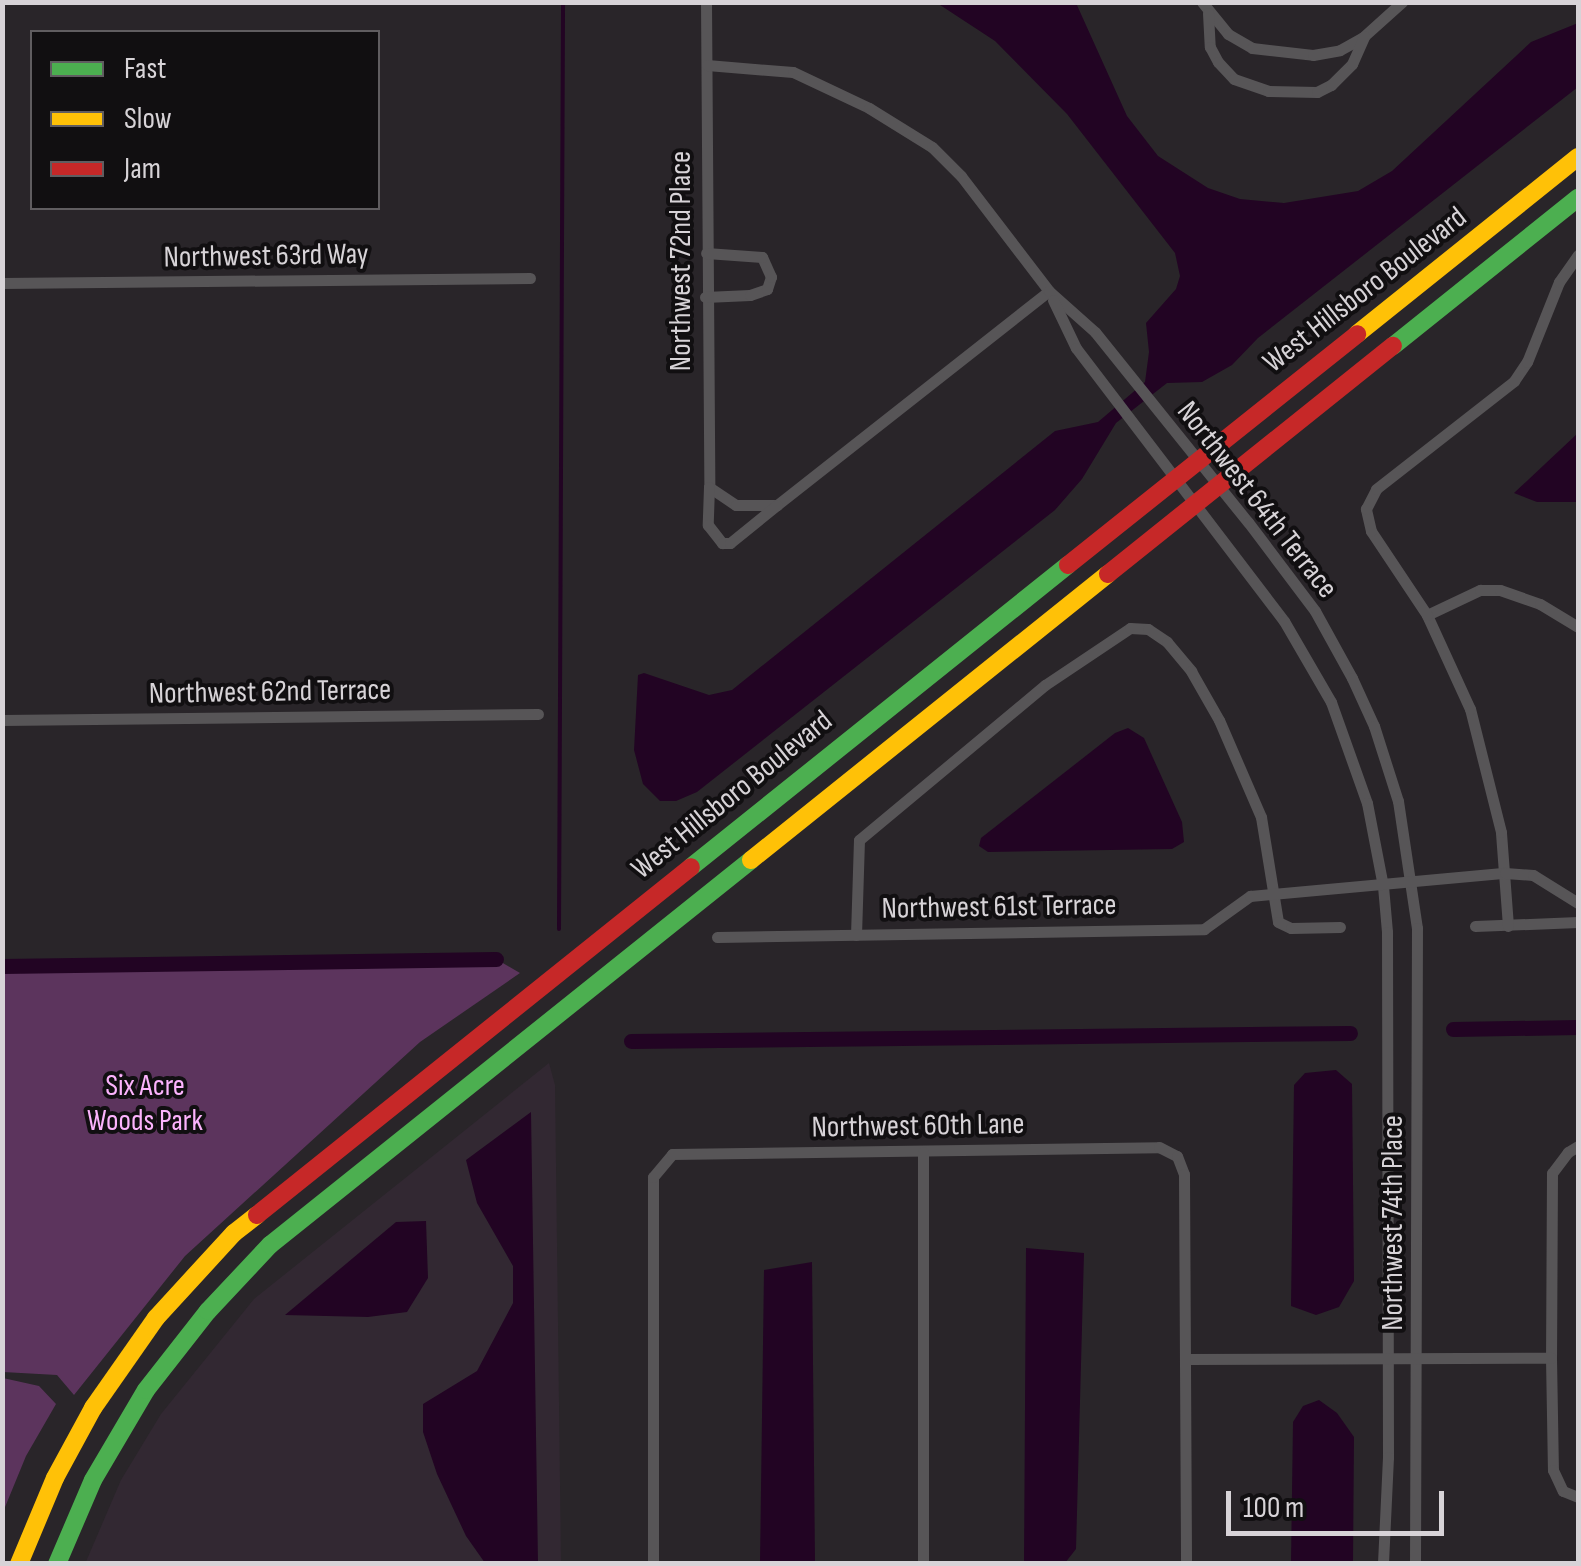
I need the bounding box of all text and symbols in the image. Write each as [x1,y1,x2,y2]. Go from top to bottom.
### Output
legend [30,30,380,210]
text: Fast [124,51,166,87]
text: Slow [124,101,172,137]
text: Jam [124,151,161,187]
street label: Northwest 72nd Place [663,151,699,371]
street label: West Hillsboro Boulevard [1256,200,1474,380]
street label: Northwest 63rd Way [163,236,369,276]
street label: Northwest 64th Terrace [1169,395,1345,605]
street label: Northwest 62nd Terrace [148,672,392,712]
street label: West Hillsboro Boulevard [624,703,840,887]
street label: Northwest 61st Terrace [881,887,1117,927]
park label: Six Acre Woods Park [87,1068,203,1138]
street label: Northwest 60th Lane [811,1106,1025,1146]
street label: Northwest 74th Place [1375,1115,1411,1331]
scale bar [1231,1471,1448,1533]
text: 100 m [1243,1490,1304,1526]

